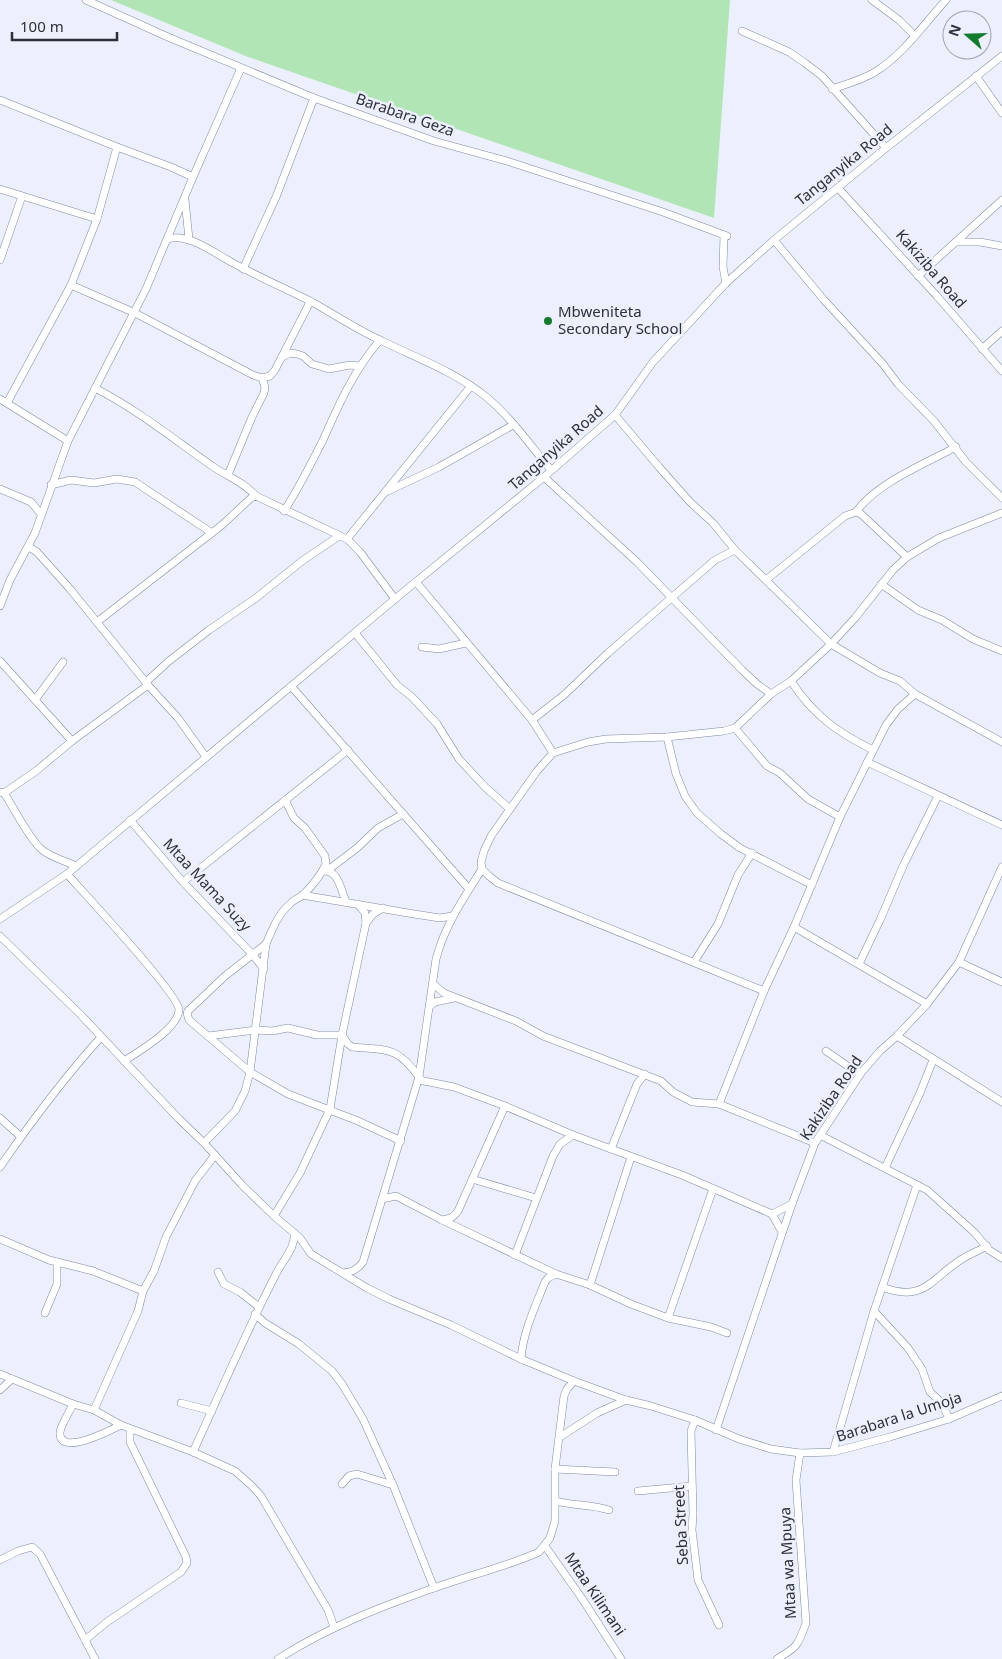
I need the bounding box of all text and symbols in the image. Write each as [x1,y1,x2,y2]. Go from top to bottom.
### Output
scale bar [12,10,118,42]
north arrow [942,10,992,60]
text: 100 m [20,16,64,36]
text: N [943,22,965,39]
street label: Barabara Geza [353,88,457,140]
street label: Tanganyika Road [791,119,896,210]
street label: Kakiziba Road [892,225,971,312]
place label: Mbweniteta Secondary School [558,301,682,338]
marker: Mbweniteta Secondary School [542,315,554,327]
street label: Tanganyika Road [504,400,607,494]
street label: Mtaa Mama Suzy [159,833,256,935]
street label: Kakiziba Road [794,1051,866,1144]
street label: Barabara la Umoja [833,1386,964,1446]
street label: Seba Street [668,1484,692,1566]
street label: Mtaa wa Mpuya [774,1507,800,1620]
street label: Mtaa Kilimani [561,1548,631,1639]

